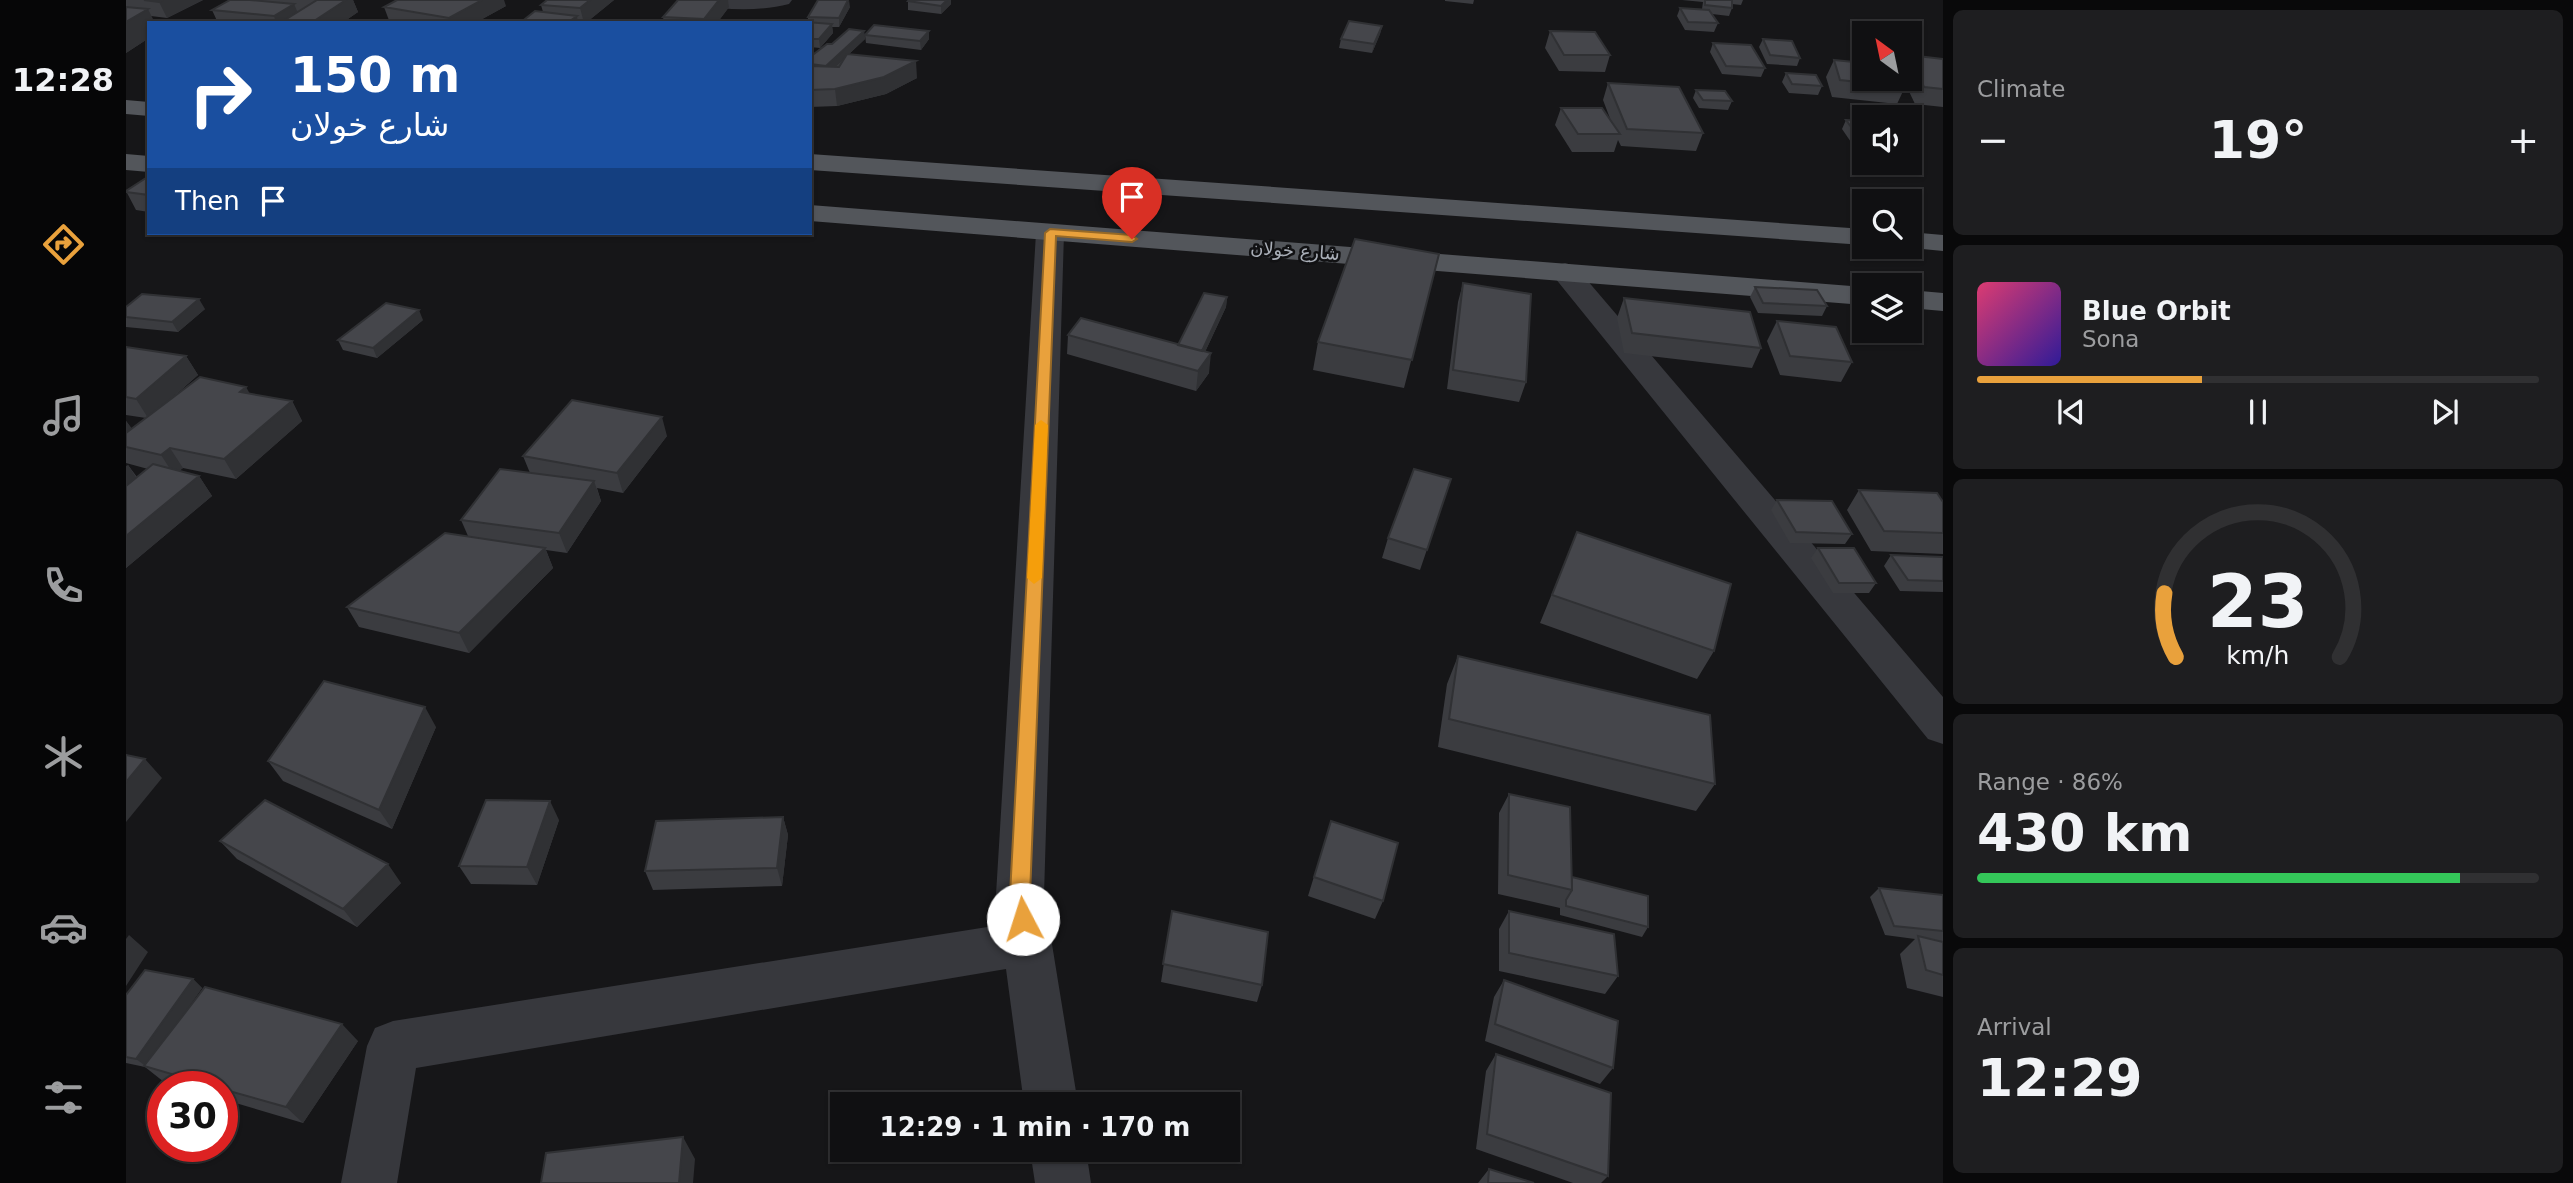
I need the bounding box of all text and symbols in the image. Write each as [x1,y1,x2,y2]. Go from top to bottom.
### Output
north arrow [1852,21,1922,91]
map controls [1852,21,1922,343]
text: 150 m [290,47,460,104]
icon: right [175,49,266,140]
text: 12:28 [12,61,114,99]
text: Climate [1977,76,2066,102]
button: sound [1852,105,1922,175]
text: شارع خولان [290,106,449,144]
text: 19° [2209,110,2307,170]
text: − [1977,118,2009,162]
text: + [2507,118,2539,162]
pin [1102,167,1162,239]
icon: arrive [1113,178,1151,216]
icon: arrive [254,182,292,220]
text: Then [175,186,240,216]
button: search [1852,189,1922,259]
icon: directions [39,220,88,269]
street label: شارع خولان [1250,237,1340,265]
button: layers [1852,273,1922,343]
text: Blue Orbit [2082,296,2231,326]
text: Sona [2082,326,2139,352]
icon: music [39,391,88,440]
icon: previous [2052,393,2090,431]
icon: pause [2239,393,2277,431]
icon: next [2426,393,2464,431]
text: 23 [2207,560,2309,645]
icon: phone [39,561,88,610]
text: km/h [2226,641,2290,670]
icon: climate [39,732,88,781]
text: Range · 86% [1977,769,2123,795]
text: 430 km [1977,803,2192,863]
position arrow [986,882,1060,956]
icon: car [39,903,88,952]
text: Arrival [1977,1014,2052,1040]
text: 12:29 [1977,1048,2143,1108]
speed limit sign: 30 [147,1071,238,1162]
icon: filters [39,1073,88,1122]
text: 12:29 · 1 min · 170 m [880,1112,1190,1142]

